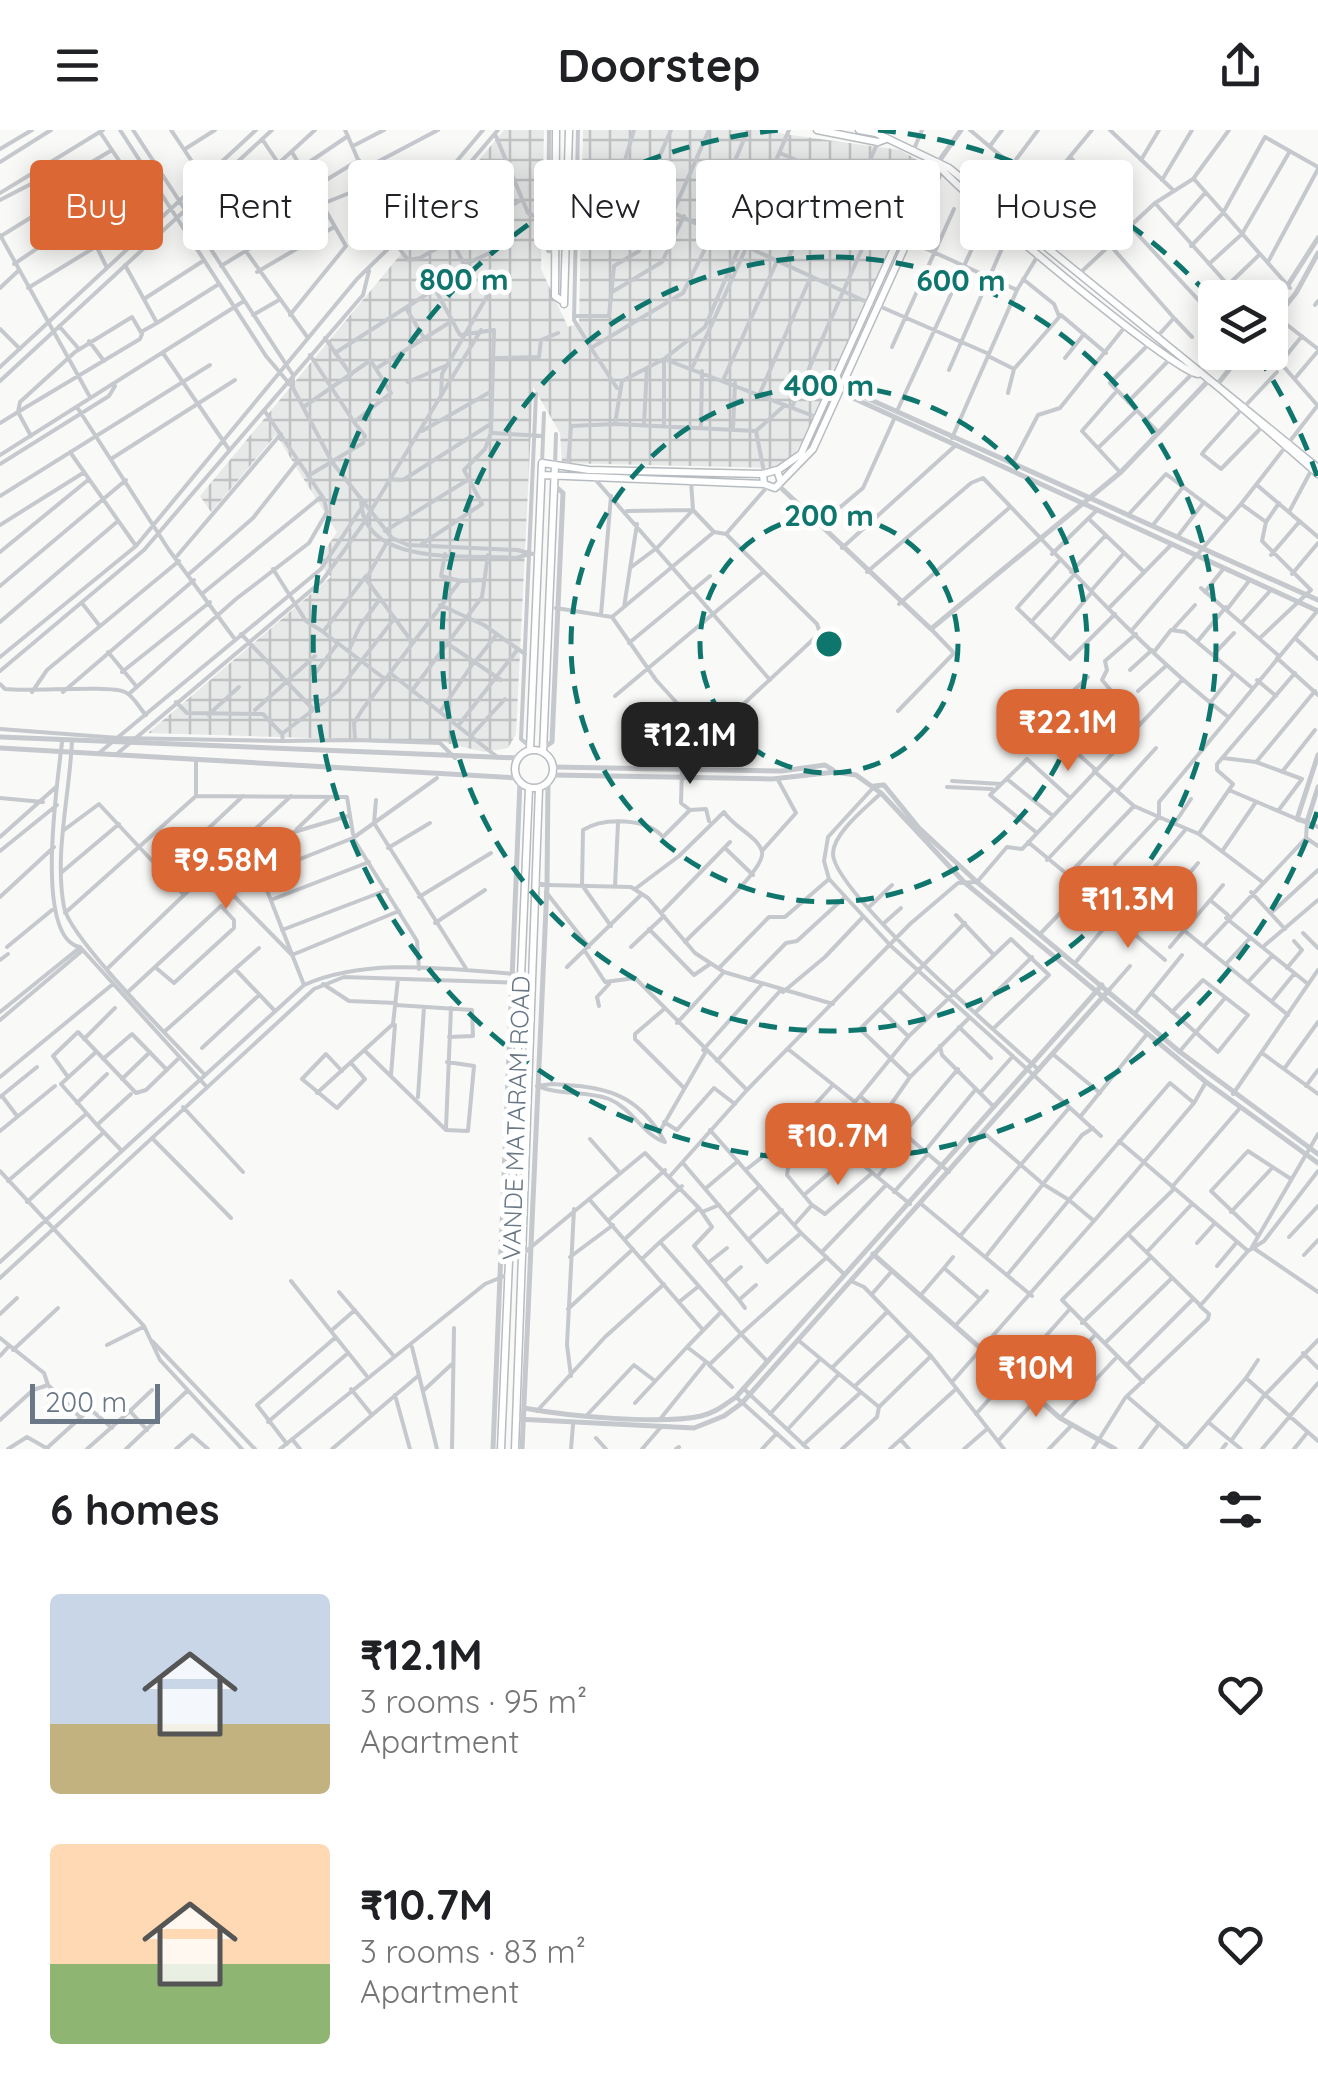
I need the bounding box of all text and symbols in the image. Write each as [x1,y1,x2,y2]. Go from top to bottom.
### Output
text: Doorstep [558,37,760,93]
icon: menu [50,38,105,93]
icon: share [1213,38,1268,93]
chip: Buy [30,160,163,250]
chip: Rent [183,160,328,250]
chip: Filters [348,160,514,250]
chip: New [534,160,676,250]
chip: Apartment [696,160,940,250]
chip: House [960,160,1133,250]
text: 800 m [419,260,509,298]
text: 600 m [916,261,1006,299]
map controls [1198,280,1288,370]
button: layers [1198,280,1288,370]
text: 400 m [784,366,874,404]
text: 200 m [784,496,874,534]
centre of rings [811,626,847,662]
pin: ₹22.1M [987,689,1149,774]
text: ₹22.1M [1018,701,1118,741]
pin: ₹12.1M [609,702,771,787]
text: ₹12.1M [643,714,737,754]
pin: ₹9.58M [145,827,307,912]
text: ₹9.58M [174,839,278,879]
pin: ₹11.3M [1047,866,1209,951]
text: ₹11.3M [1081,878,1175,918]
street label: VANDE MATARAM ROAD [495,975,536,1261]
pin: ₹10.7M [757,1103,919,1188]
text: ₹10.7M [787,1115,889,1155]
pin: ₹10M [977,1335,1095,1420]
text: ₹10M [998,1347,1074,1387]
scale bar [30,1379,160,1424]
text: 200 m [45,1384,127,1419]
icon: filters [1213,1482,1268,1537]
text: 6 homes [50,1483,220,1536]
text: ₹12.1M [360,1628,483,1681]
icon: home [130,1634,250,1754]
icon: heart [1213,1667,1268,1722]
text: 3 rooms · 95 m² [360,1681,587,1721]
text: Apartment [360,1721,519,1761]
text: ₹10.7M [360,1878,493,1931]
icon: home [130,1884,250,2004]
icon: heart [1213,1917,1268,1972]
text: 3 rooms · 83 m² [360,1931,586,1971]
text: Apartment [360,1971,519,2011]

